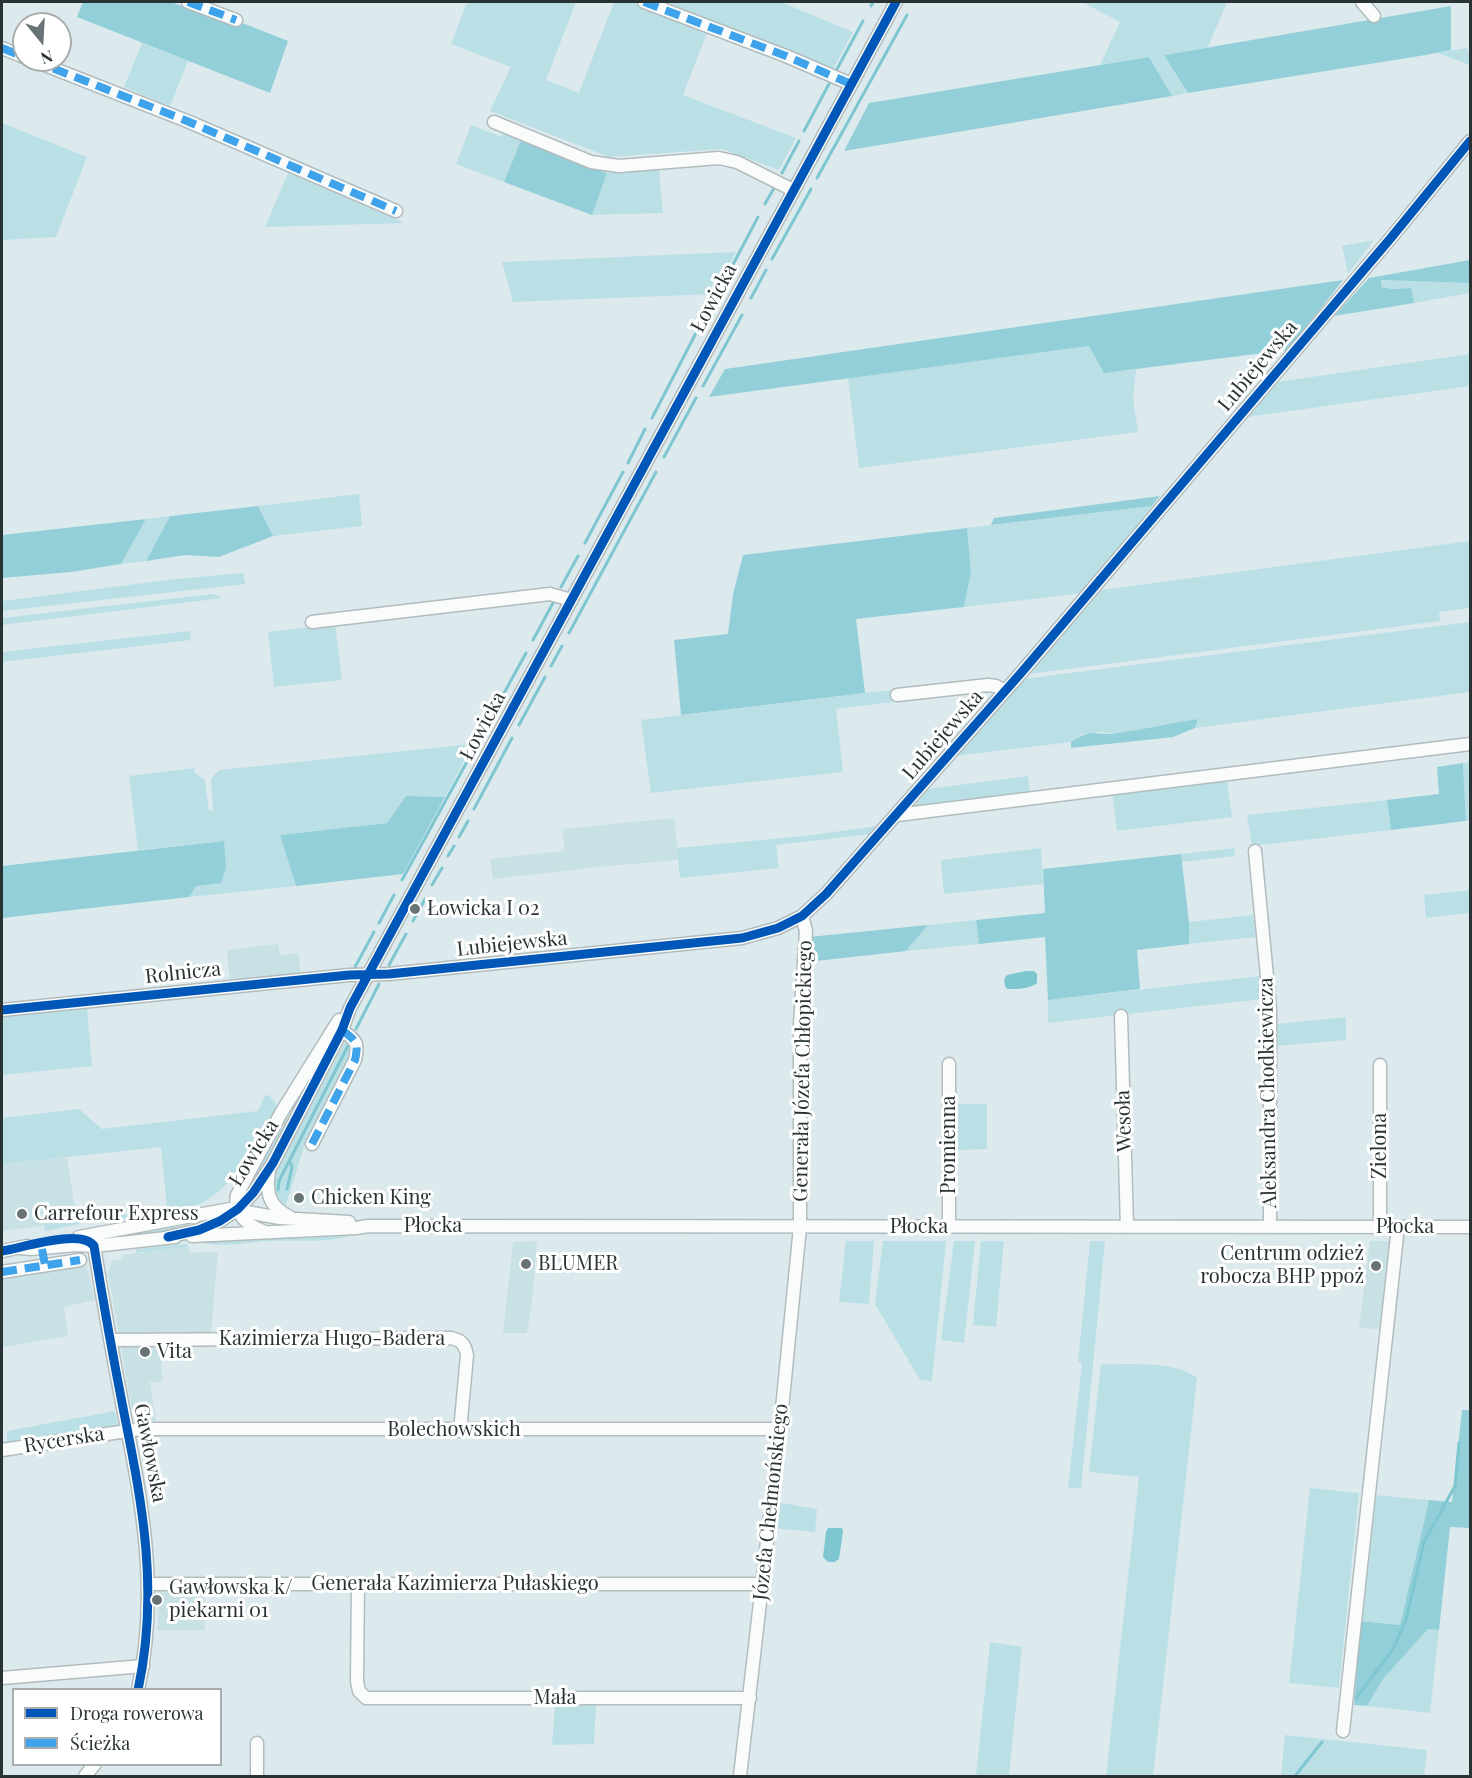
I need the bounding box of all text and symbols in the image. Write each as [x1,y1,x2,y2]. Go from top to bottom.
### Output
north arrow [12,12,72,72]
text: N [38,46,56,69]
street label: Łowicka [686,260,742,336]
street label: Lubiejewska [1213,316,1303,416]
street label: Lubiejewska [898,685,988,785]
street label: Łowicka [455,688,511,764]
place label: Łowicka I 02 [427,897,540,921]
marker: Łowicka I 02 [408,902,422,916]
street label: Lubiejewska [456,926,568,962]
street label: Generała Józefa Chłopickiego [789,940,817,1202]
street label: Rolnicza [144,957,222,989]
street label: Aleksandra Chodkiewicza [1254,977,1282,1209]
street label: Wesoła [1111,1089,1137,1153]
street label: Promienna [937,1096,961,1194]
street label: Zielona [1368,1113,1392,1179]
street label: Łowicka [224,1115,284,1191]
place label: Chicken King [311,1186,431,1210]
marker: Chicken King [292,1191,306,1205]
place label: Carrefour Express [34,1202,199,1226]
marker: Carrefour Express [15,1207,29,1221]
street label: Płocka [404,1214,462,1238]
street label: Płocka [890,1215,948,1239]
street label: Płocka [1376,1215,1434,1239]
place label: Centrum odzież robocza BHP ppoż [1200,1242,1364,1289]
place label: BLUMER [538,1252,618,1276]
marker: BLUMER [519,1257,533,1271]
marker: Centrum odzież robocza BHP ppoż [1369,1259,1383,1273]
street label: Kazimierza Hugo-Badera [219,1327,445,1351]
place label: Vita [157,1340,192,1364]
marker: Vita [138,1345,152,1359]
street label: Gawłowska [129,1402,171,1504]
street label: Józefa Chełmońskiego [749,1402,793,1602]
street label: Bolechowskich [387,1418,521,1442]
street label: Rycerska [22,1422,106,1458]
street label: Generała Kazimierza Pułaskiego [311,1572,599,1596]
place label: Gawłowska k/ piekarni 01 [169,1576,292,1623]
marker: Gawłowska k/ piekarni 01 [150,1593,164,1607]
street label: Mała [534,1686,576,1710]
legend [12,1688,222,1766]
text: Droga rowerowa [70,1701,203,1725]
text: Ścieżka [70,1731,130,1755]

